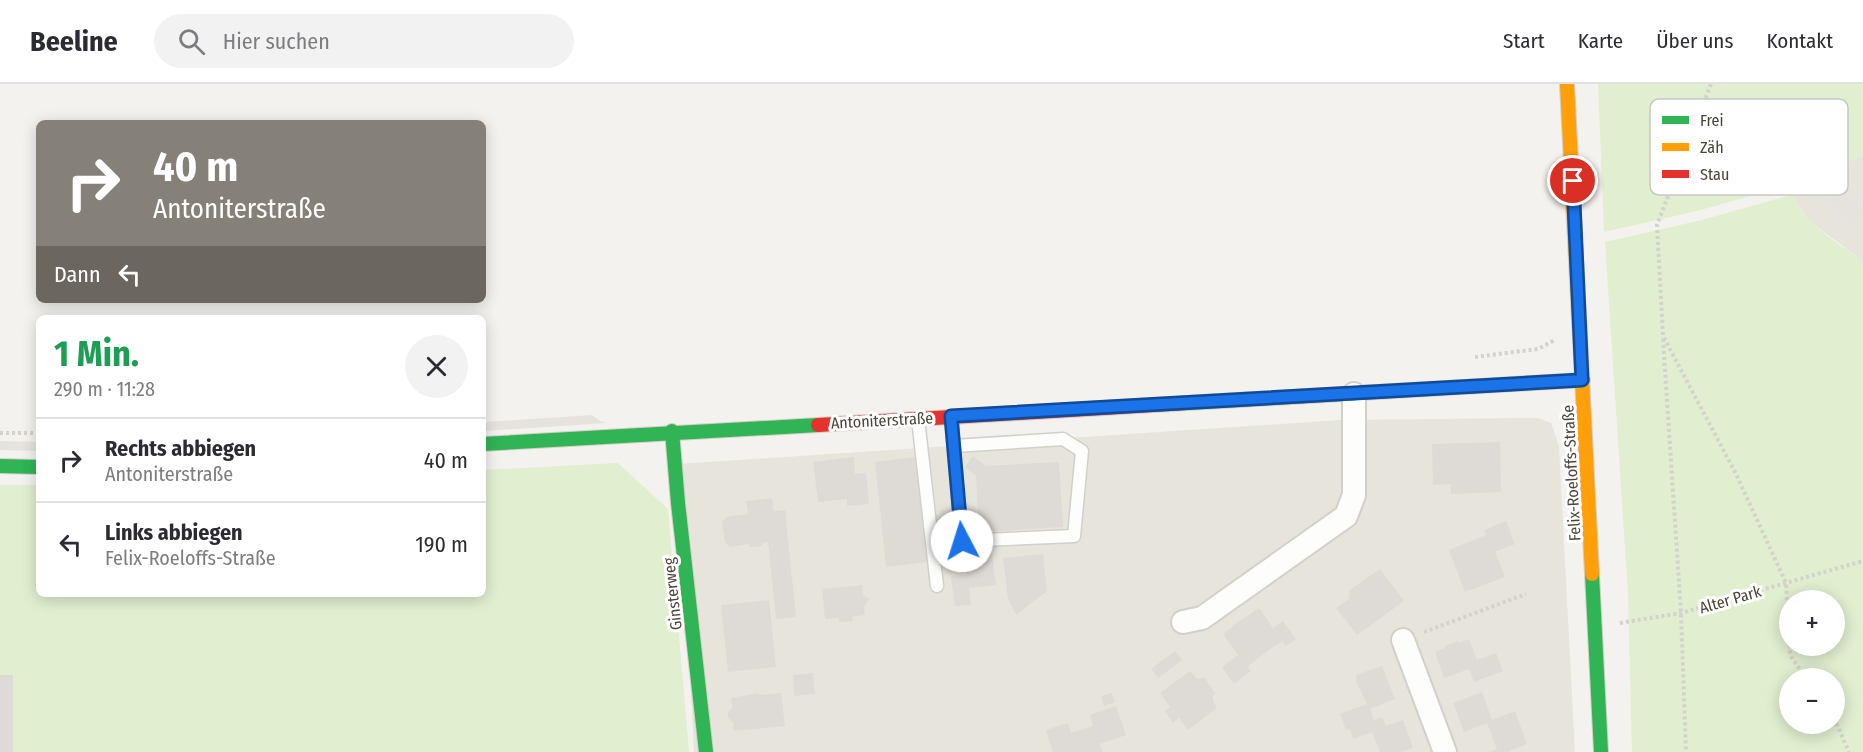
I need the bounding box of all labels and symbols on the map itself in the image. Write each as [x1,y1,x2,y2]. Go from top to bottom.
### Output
legend [1650,99,1848,195]
text: Frei [1700,111,1724,130]
text: Zäh [1700,138,1724,157]
pin [1547,155,1598,206]
text: Stau [1700,165,1729,184]
street label: Felix-Roeloffs-Straße [1558,404,1585,542]
street label: Antoniterstraße [830,408,934,433]
position arrow [930,509,994,573]
street label: Ginsterweg [659,556,686,631]
street label: Alter Park [1697,581,1764,617]

